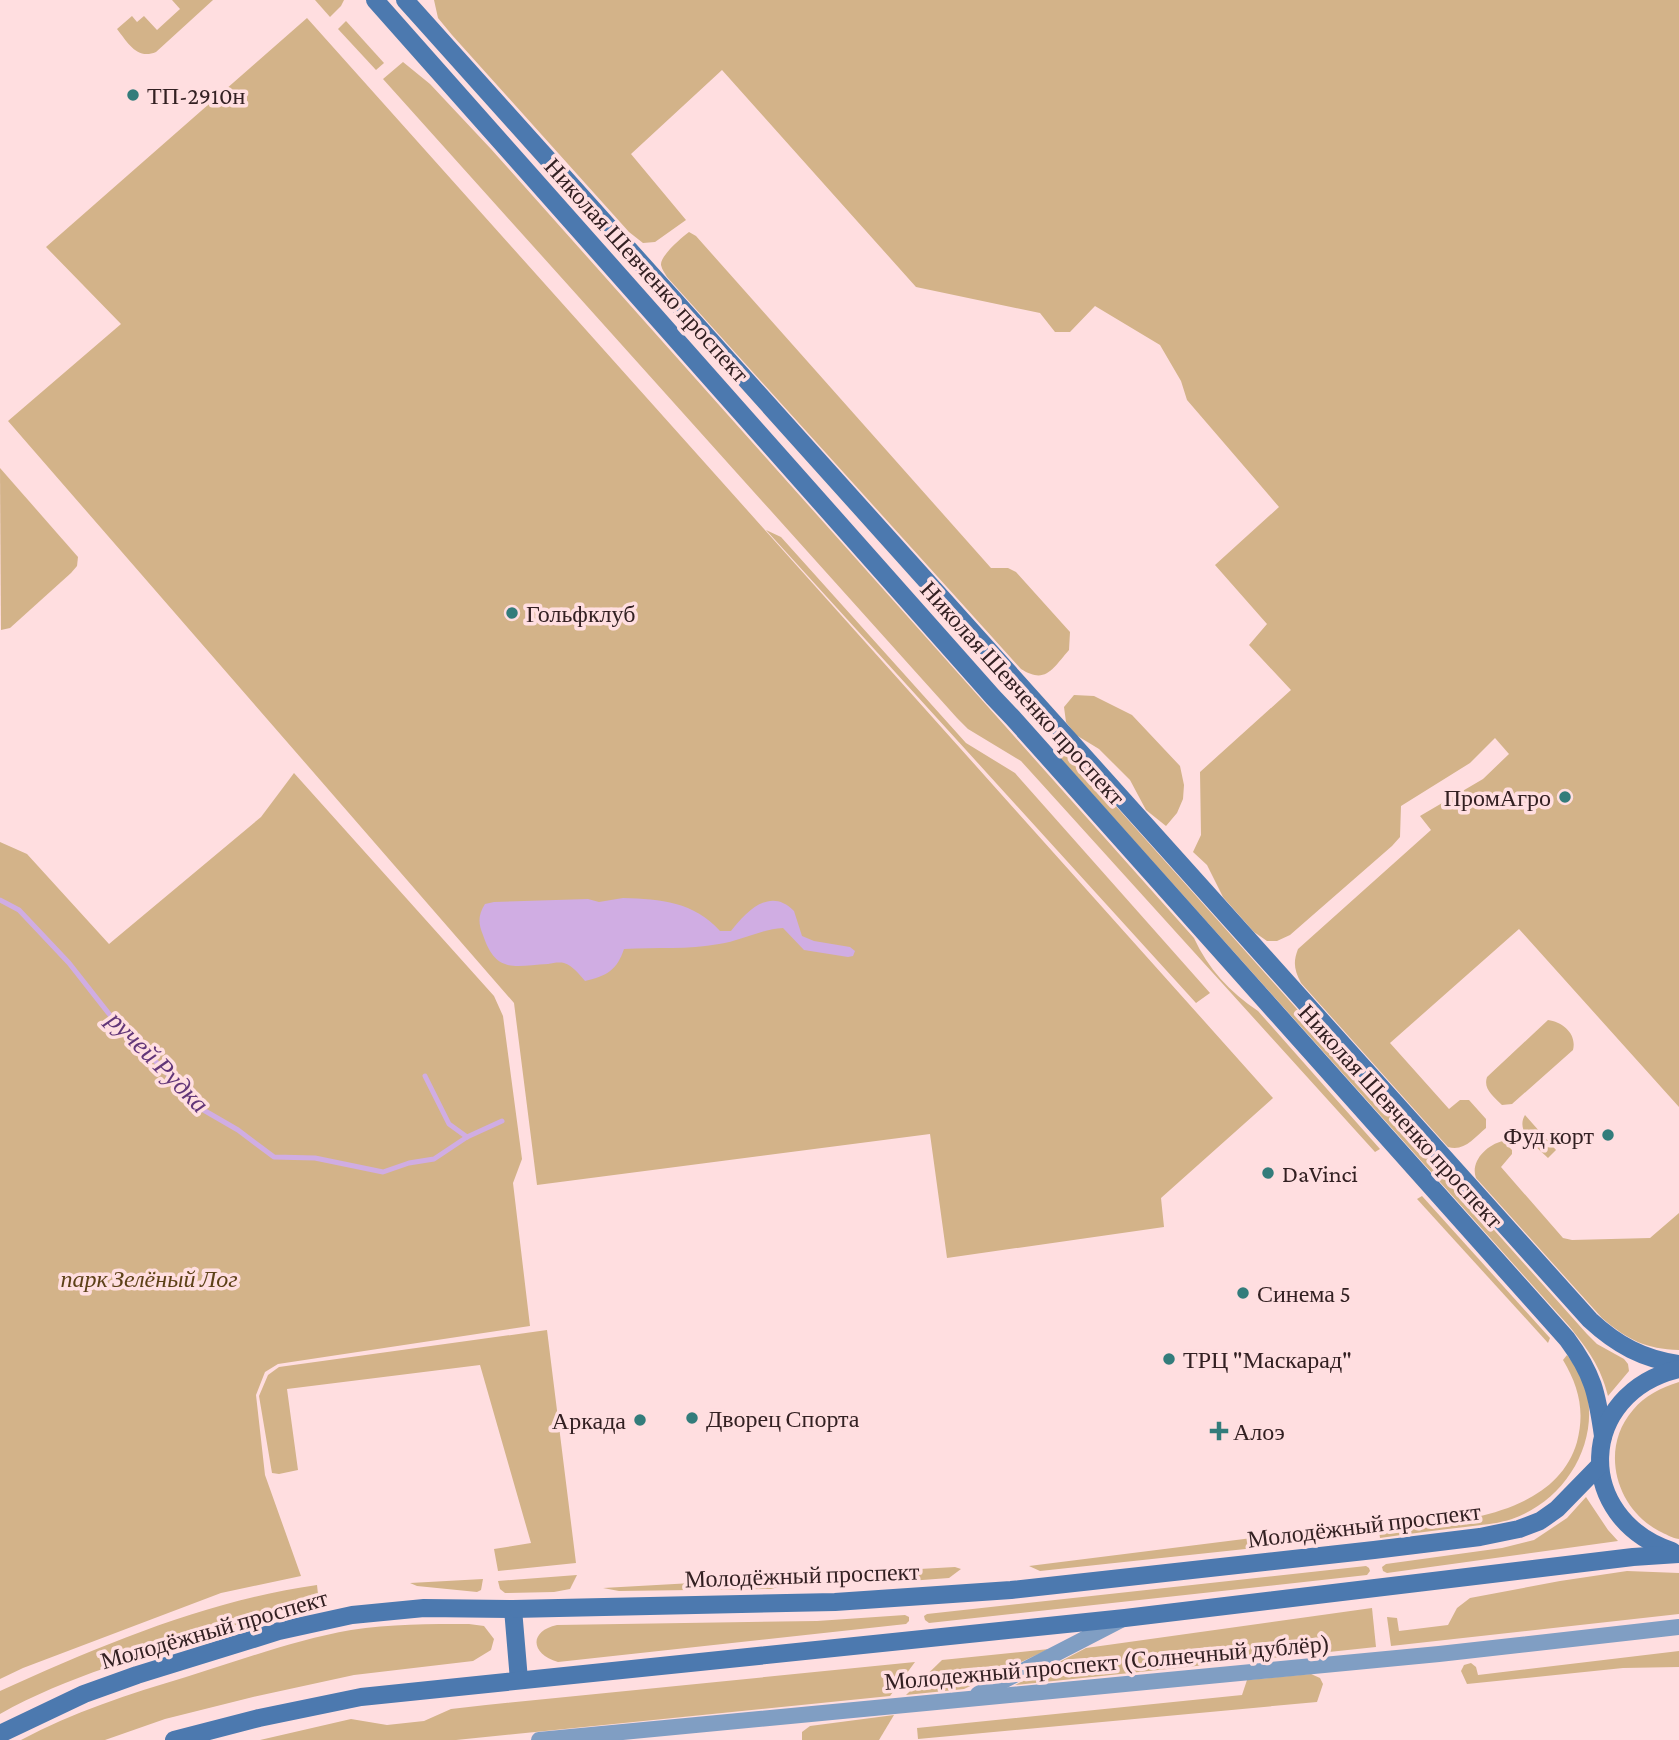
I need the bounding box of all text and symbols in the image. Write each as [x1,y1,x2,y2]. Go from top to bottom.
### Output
place label: ТП-2910н [147,82,246,109]
marker: ТП-2910н [125,87,141,103]
street label: Николая Шевченко проспект [539,153,755,388]
street label: Николая Шевченко проспект [915,576,1131,811]
place label: Гольфклуб [526,600,635,627]
marker: Гольфклуб [504,605,520,621]
place label: ПромАгро [1444,784,1551,811]
marker: ПромАгро [1557,789,1573,805]
street label: Николая Шевченко проспект [1293,999,1509,1234]
water label: ручей Рудка [100,1004,215,1119]
place label: Фуд корт [1503,1122,1595,1149]
marker: Фуд корт [1600,1127,1616,1143]
place label: DaVinci [1282,1160,1358,1187]
marker: DaVinci [1260,1165,1276,1181]
park label: парк Зелёный Лог [60,1265,238,1292]
place label: Синема 5 [1257,1280,1351,1307]
marker: Синема 5 [1235,1285,1251,1301]
place label: ТРЦ "Маскарад" [1183,1346,1352,1373]
marker: ТРЦ "Маскарад" [1161,1351,1177,1367]
place label: Дворец Спорта [706,1405,860,1432]
place label: Аркада [552,1407,626,1434]
marker: Дворец Спорта [684,1410,700,1426]
marker: Аркада [632,1412,648,1428]
place label: Алоэ [1233,1418,1285,1445]
marker: Алоэ [1211,1423,1227,1439]
street label: Молодёжный проспект [1246,1497,1483,1553]
street label: Молодёжный проспект [684,1557,920,1593]
street label: Молодёжный проспект [97,1584,331,1674]
street label: Молодежный проспект (Солнечный дублёр) [883,1629,1331,1696]

